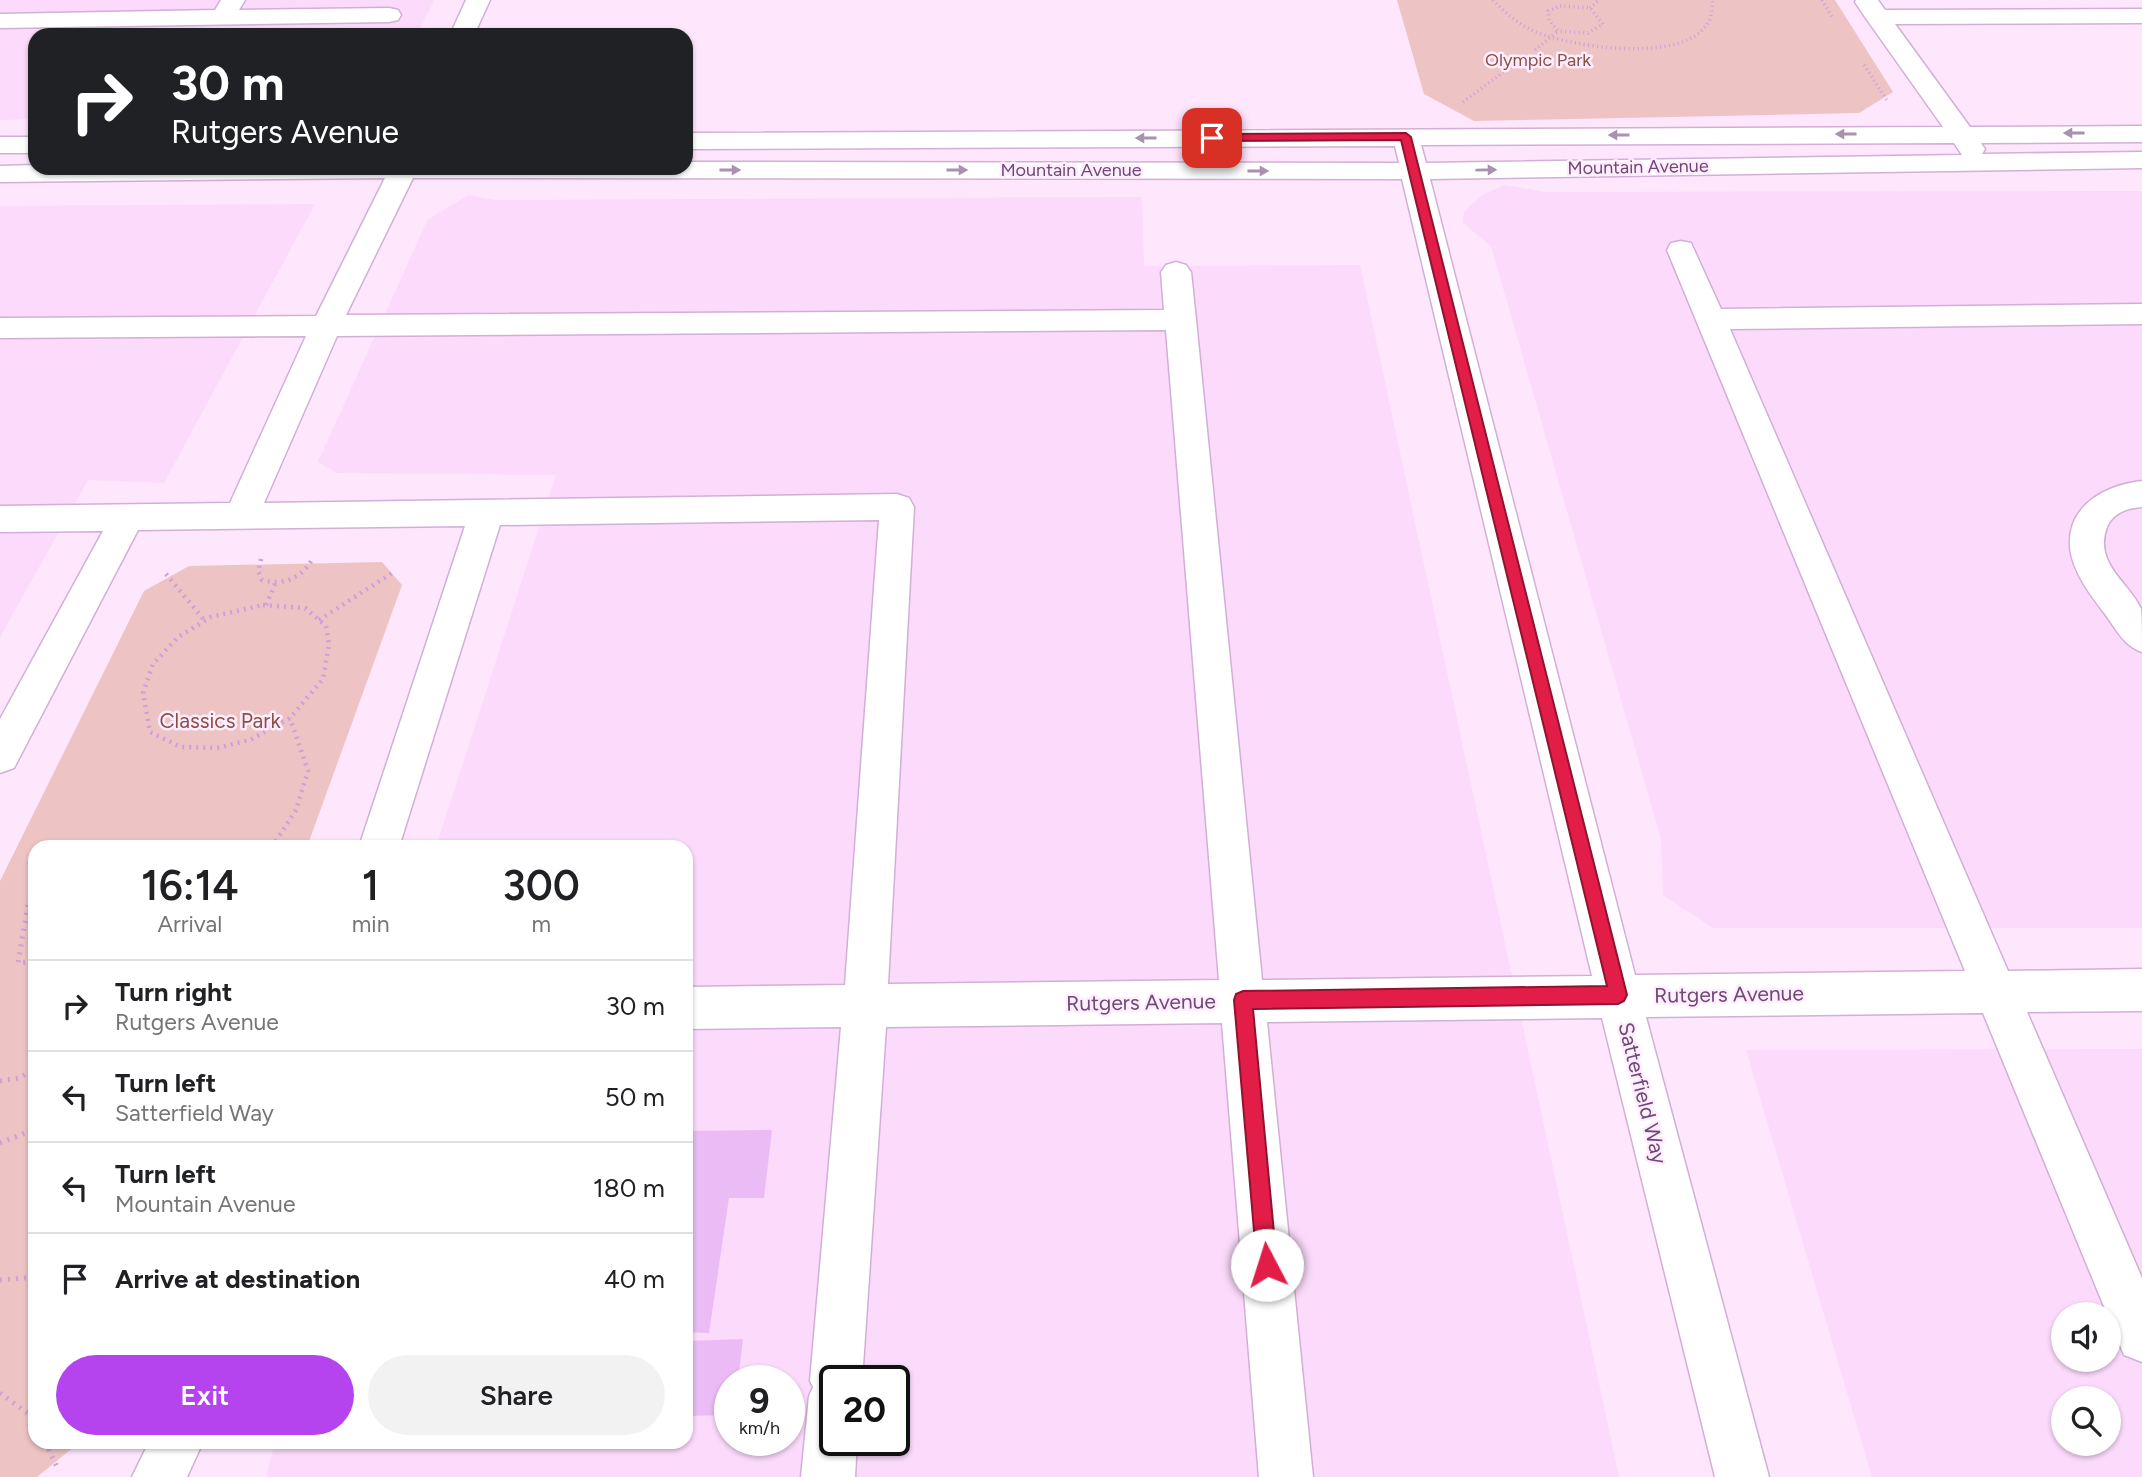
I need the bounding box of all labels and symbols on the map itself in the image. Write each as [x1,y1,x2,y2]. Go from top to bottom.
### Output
park label: Olympic Park [1485,49,1591,71]
pin [1182,108,1242,168]
one-way arrow [2063,127,2085,139]
one-way arrow [1835,128,1857,139]
one-way arrow [1608,129,1630,141]
one-way arrow [1135,132,1157,144]
street label: Mountain Avenue [1567,155,1709,179]
street label: Mountain Avenue [1000,159,1142,181]
one-way arrow [719,164,741,176]
one-way arrow [946,164,968,176]
one-way arrow [1475,164,1497,175]
one-way arrow [1247,165,1269,177]
park label: Classics Park [159,708,281,733]
street label: Rutgers Avenue [1654,980,1804,1008]
street label: Rutgers Avenue [1066,988,1216,1016]
street label: Satterfield Way [1613,1020,1673,1166]
position arrow [1230,1228,1304,1302]
speed limit sign: 20 [819,1365,910,1456]

